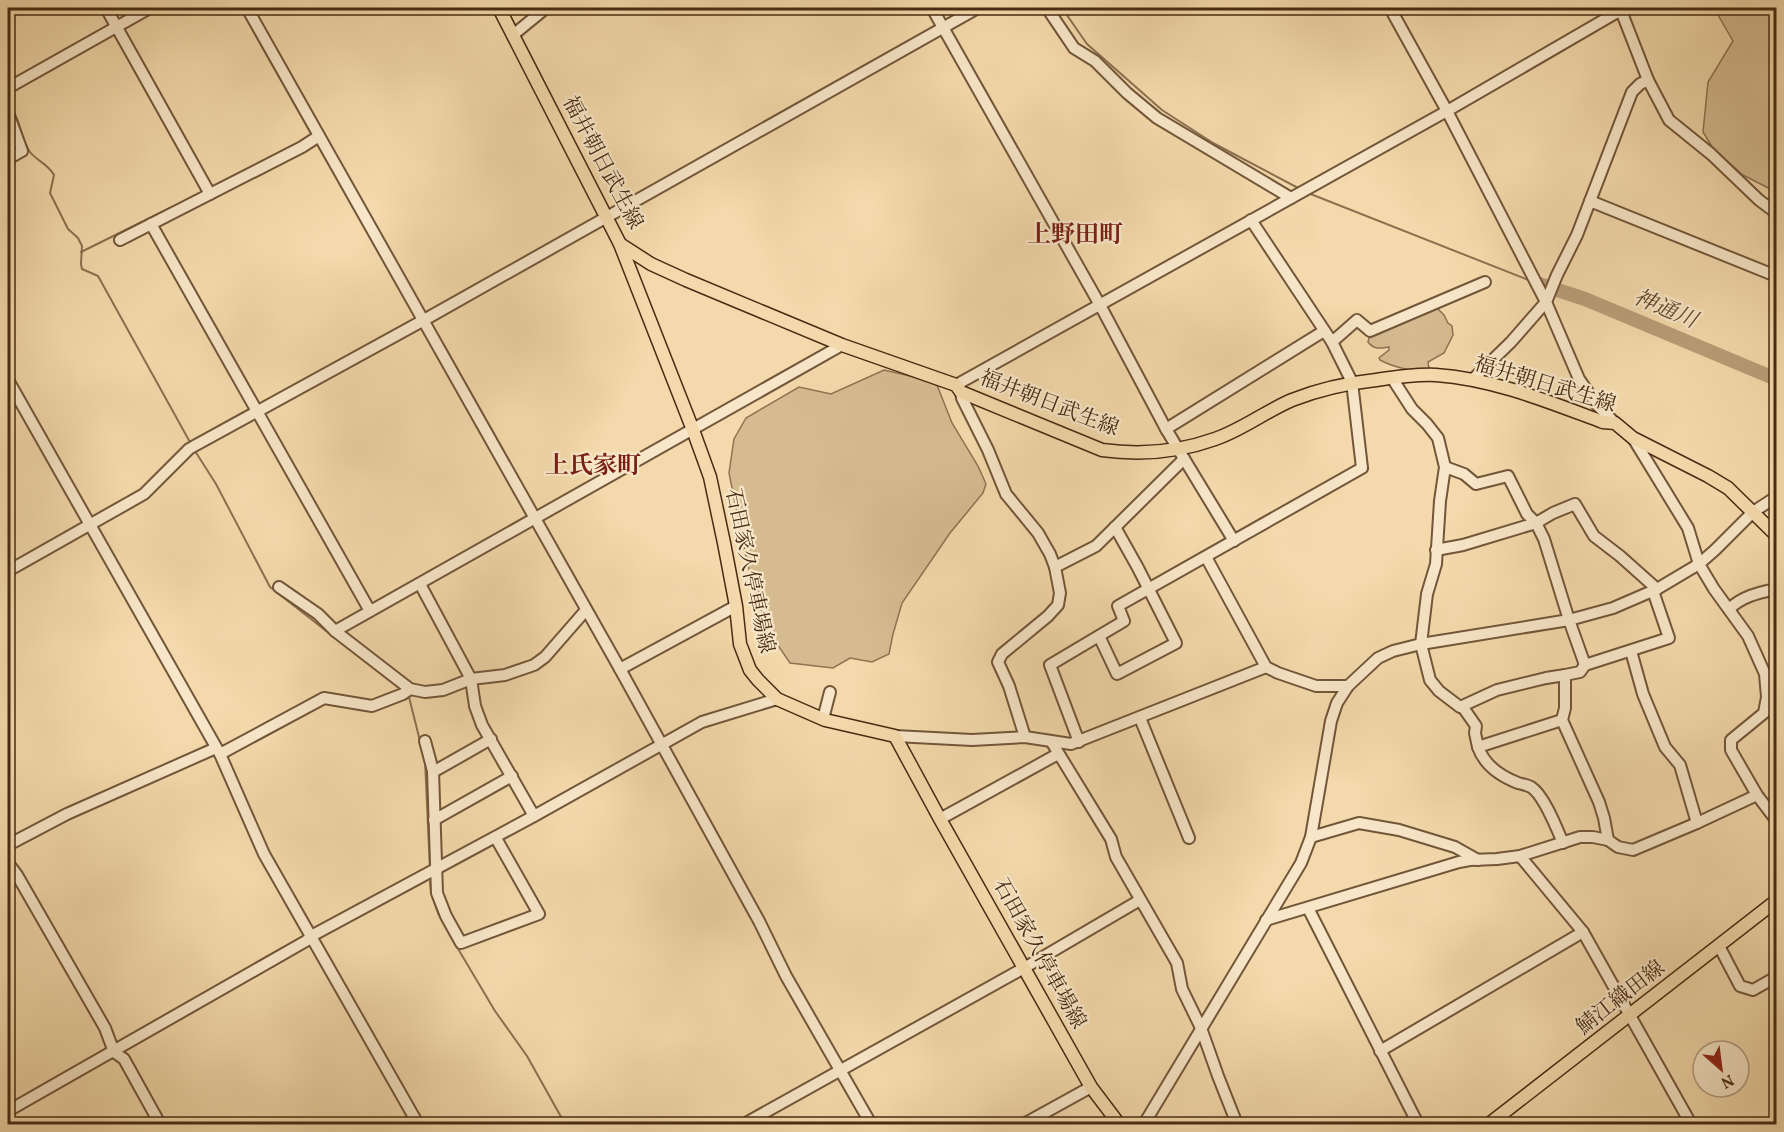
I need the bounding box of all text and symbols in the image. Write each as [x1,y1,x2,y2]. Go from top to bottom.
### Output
street label: 福井朝日武生線 [555,91,649,235]
district label: 上野田町 [1027,219,1123,253]
water label: 神通川 [1629,283,1703,338]
street label: 福井朝日武生線 [1470,350,1620,420]
street label: 福井朝日武生線 [975,364,1123,444]
district label: 上氏家町 [545,450,641,484]
street label: 石田家久停車場線 [717,486,781,656]
street label: 石田家久停車場線 [986,874,1092,1034]
street label: 鯖江織田線 [1571,954,1671,1042]
north arrow [1691,1039,1751,1099]
text: N [1716,1068,1737,1093]

